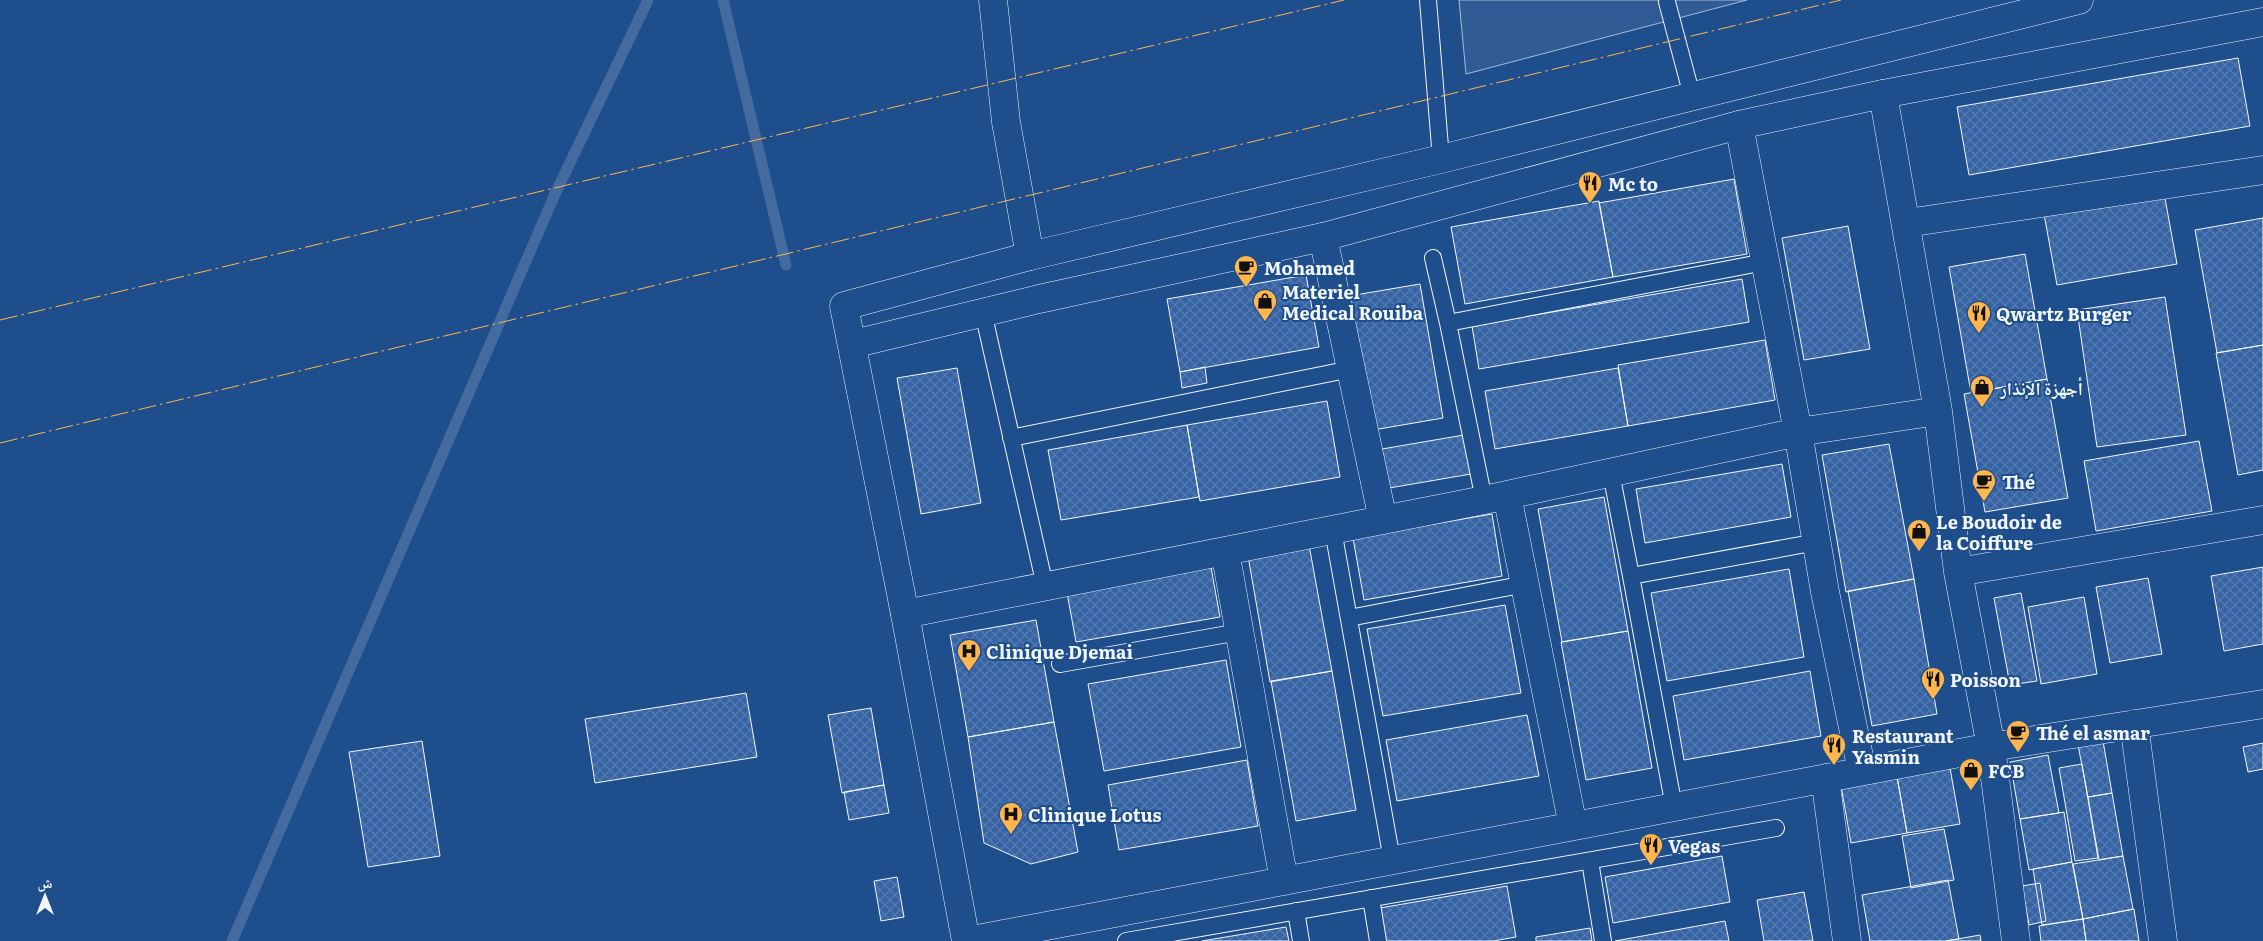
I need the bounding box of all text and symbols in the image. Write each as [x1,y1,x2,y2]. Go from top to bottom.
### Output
restaurant icon: Mc to [1577,170,1603,204]
place label: Mc to [1608,170,1658,197]
cafe icon: Mohamed [1233,254,1259,288]
place label: Mohamed [1264,254,1355,281]
place label: Materiel Medical Rouiba [1282,278,1424,326]
shop icon: Materiel Medical Rouiba [1252,288,1278,322]
restaurant icon: Qwartz Burger [1966,300,1992,334]
place label: Qwartz Burger [1996,300,2132,327]
shop icon: أجهزة الإنذار [1969,374,1995,408]
place label: أجهزة الإنذار [1999,374,2083,401]
cafe icon: Thé [1971,468,1997,502]
place label: Thé [2002,468,2035,495]
place label: Le Boudoir de la Coiffure [1936,508,2062,556]
shop icon: Le Boudoir de la Coiffure [1906,518,1932,552]
hospital icon: Clinique Djemai [956,638,982,672]
place label: Clinique Djemai [986,638,1134,665]
restaurant icon: Poisson [1920,666,1946,700]
place label: Poisson [1950,666,2021,693]
cafe icon: Thé el asmar [2005,719,2031,753]
place label: Thé el asmar [2036,719,2150,746]
place label: Restaurant Yasmin [1852,722,1954,770]
restaurant icon: Restaurant Yasmin [1821,732,1847,766]
shop icon: FCB [1958,757,1984,791]
place label: FCB [1988,757,2024,784]
hospital icon: Clinique Lotus [998,801,1024,835]
place label: Clinique Lotus [1028,801,1162,828]
restaurant icon: Vegas [1638,832,1664,866]
place label: Vegas [1668,832,1720,859]
north arrow [20,871,70,921]
text: ش [38,872,53,892]

